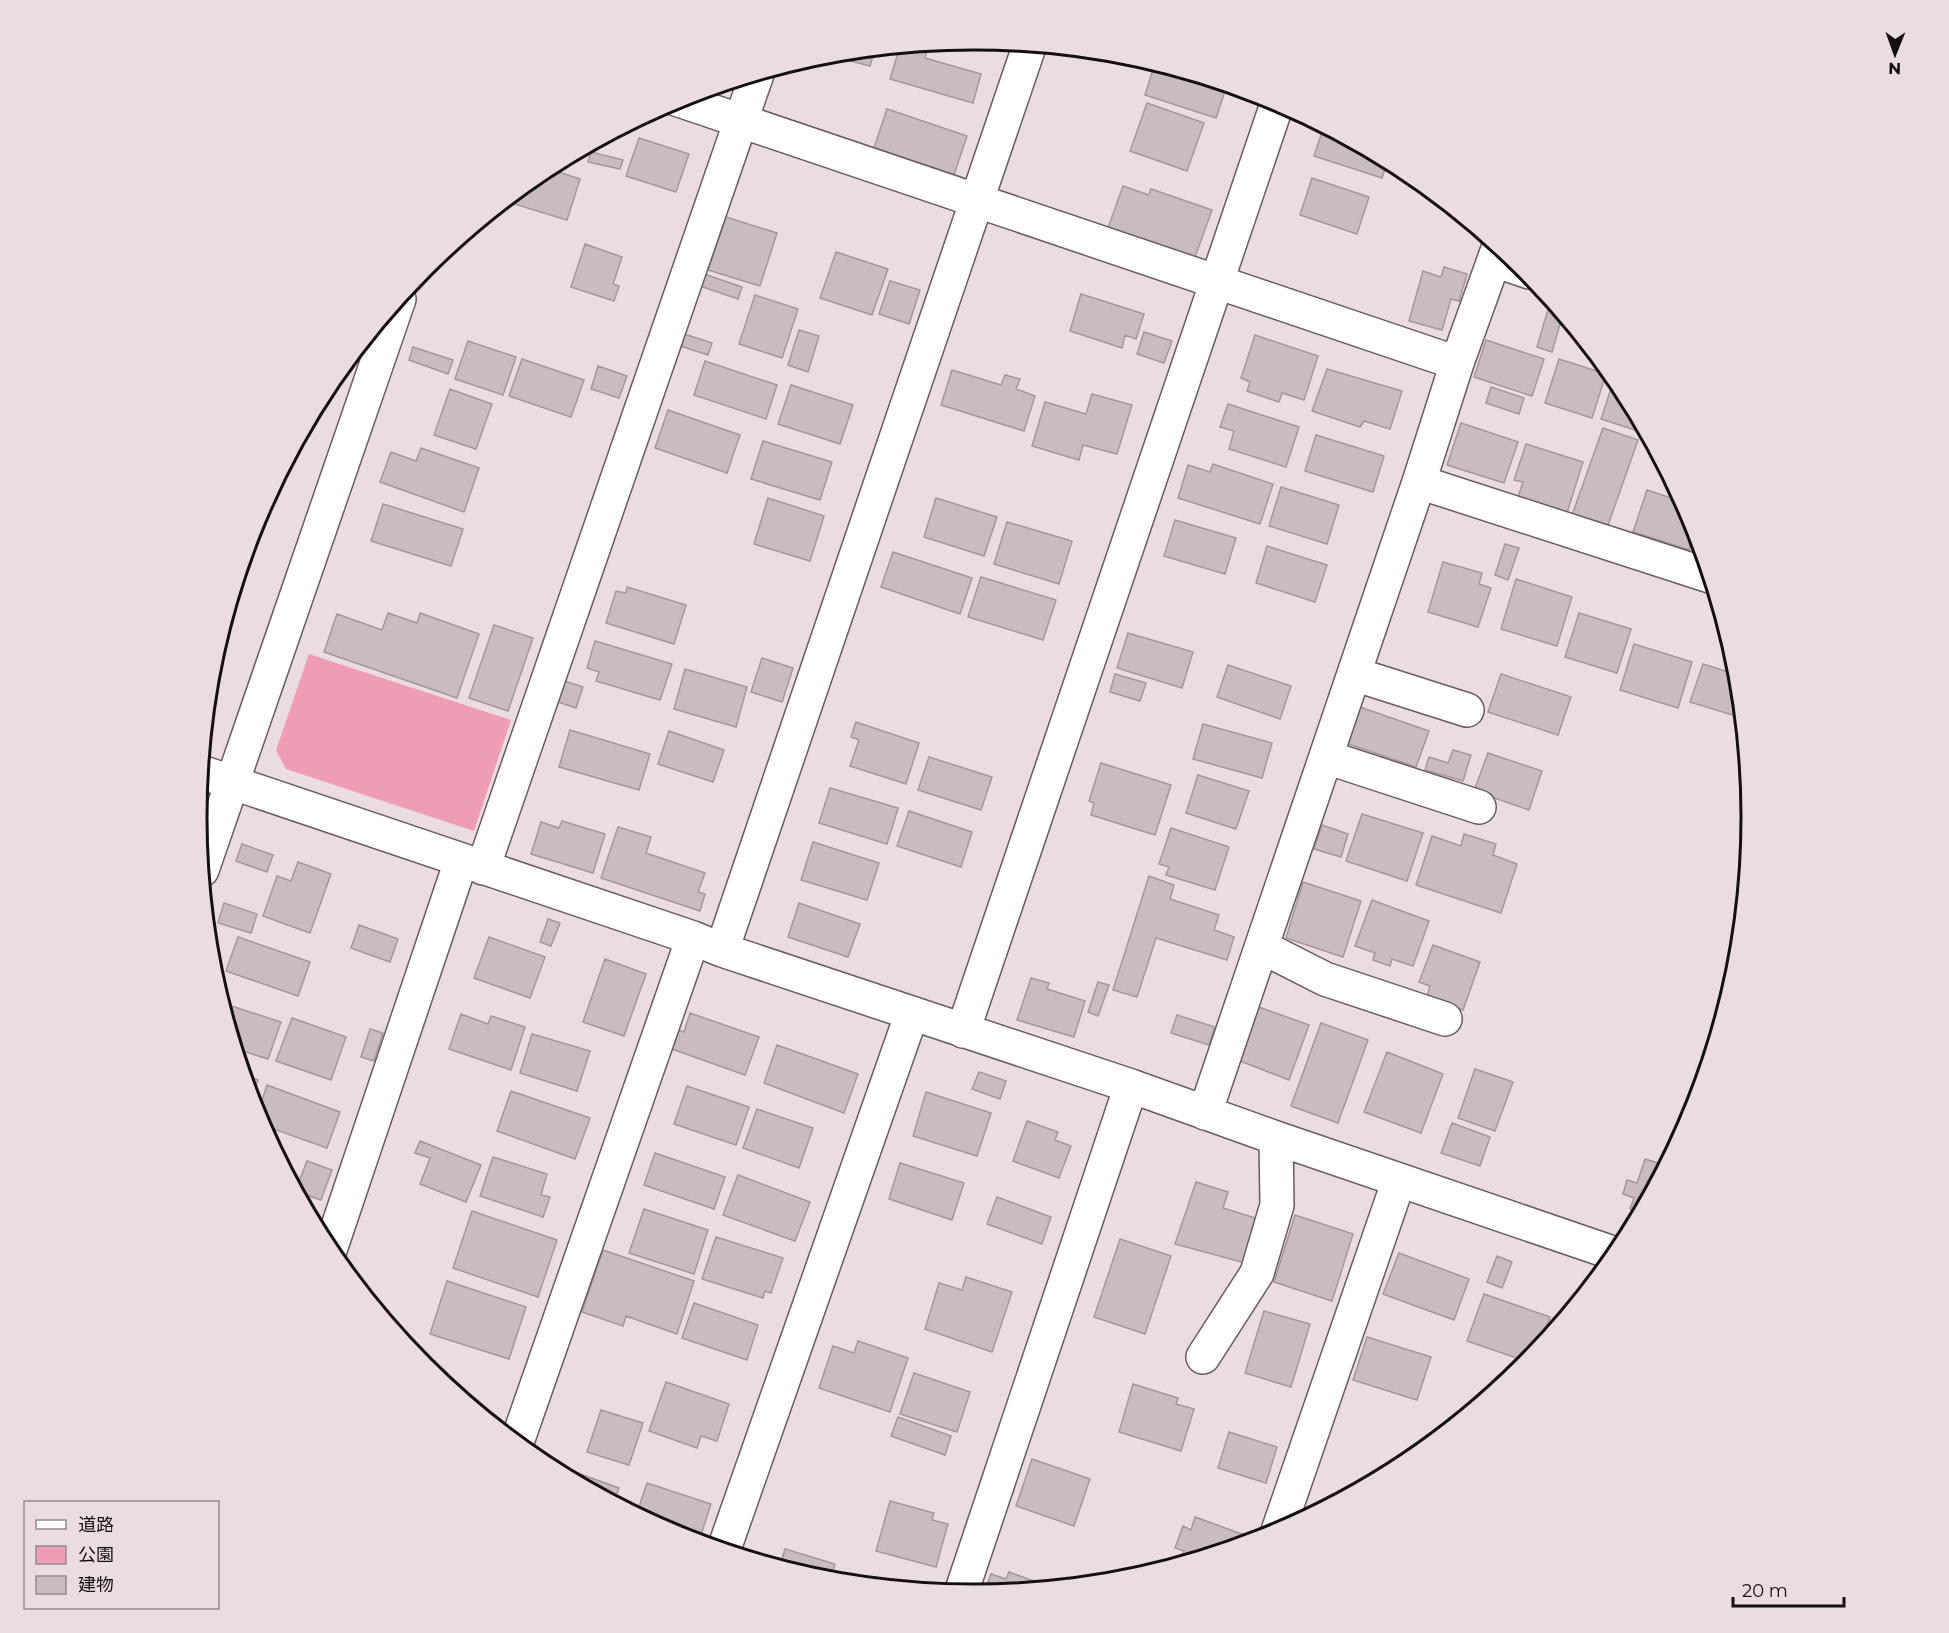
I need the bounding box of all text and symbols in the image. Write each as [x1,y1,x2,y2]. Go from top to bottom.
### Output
north arrow [1865,24,1925,84]
text: N [1888,59,1901,78]
legend [24,1501,219,1609]
text: 道路 [78,1514,114,1536]
text: 公園 [78,1544,114,1566]
scale bar [1733,1570,1844,1608]
text: 建物 [78,1574,114,1596]
text: 20 m [1742,1580,1788,1602]

